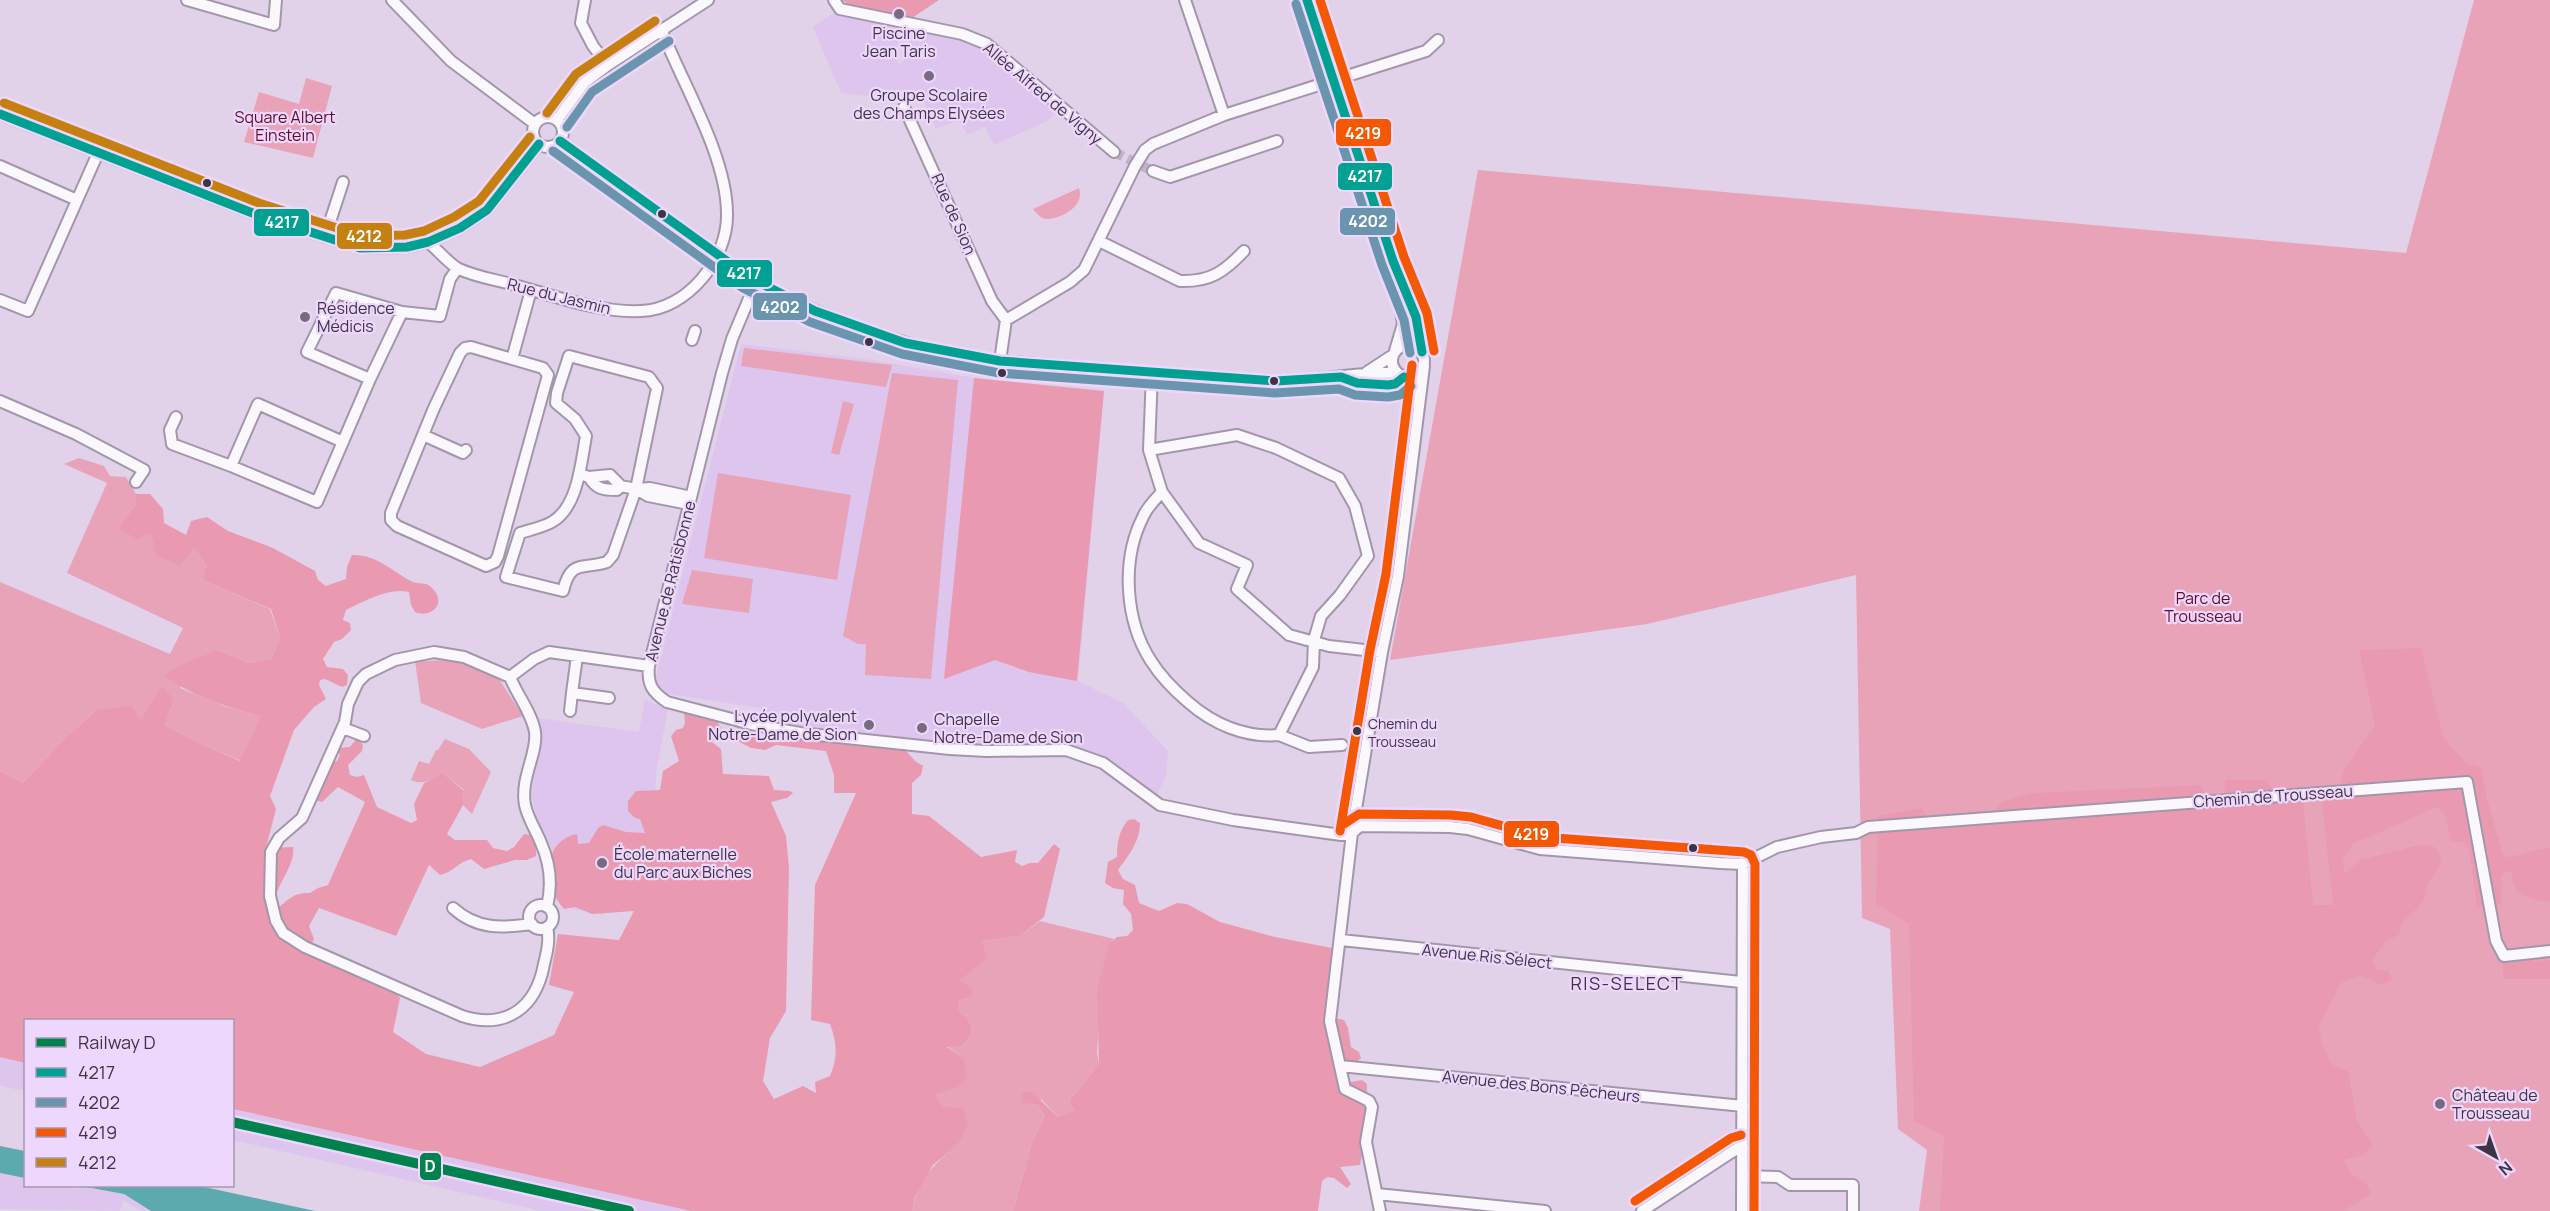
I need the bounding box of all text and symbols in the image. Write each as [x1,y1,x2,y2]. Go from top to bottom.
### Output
marker: Piscine Jean Taris [892,7,906,21]
place label: Piscine Jean Taris [862,22,936,62]
street label: Allée Alfred de Vigny [979,37,1108,150]
marker: Groupe Scolaire des Champs Elysées [922,69,936,83]
place label: Groupe Scolaire des Champs Elysées [853,84,1005,124]
park label: Square Albert Einstein [235,106,335,146]
line badge: 4219 [1335,118,1392,147]
text: 4219 [1345,122,1381,144]
line badge: 4217 [1337,162,1393,191]
text: 4217 [1348,165,1382,187]
street label: Rue de Sion [926,170,982,258]
unlabelled marker [201,177,213,189]
line badge: 4202 [1339,207,1396,236]
line badge: 4217 [253,208,310,237]
unlabelled marker [656,208,668,220]
text: 4202 [1348,210,1388,232]
text: 4217 [265,211,299,233]
line badge: 4212 [336,222,393,250]
text: 4212 [346,225,382,247]
line badge: 4217 [716,259,773,288]
text: 4217 [727,262,761,284]
street label: Rue du Jasmin [505,273,613,319]
line badge: 4202 [752,292,808,321]
text: 4202 [760,296,800,318]
place label: Résidence Médicis [317,297,395,337]
marker: Résidence Médicis [298,310,312,324]
unlabelled marker [863,336,875,348]
unlabelled marker [996,367,1008,379]
unlabelled marker [1268,375,1280,387]
street label: Avenue de Ratisbonne [639,498,701,664]
park label: Parc de Trousseau [2164,587,2242,627]
place label: Lycée polyvalent Notre-Dame de Sion [708,705,857,745]
place label: Chapelle Notre-Dame de Sion [934,708,1083,748]
place label: Chemin du Trousseau [1368,714,1437,751]
marker: Lycée polyvalent Notre-Dame de Sion [862,718,876,732]
marker: Chapelle Notre-Dame de Sion [915,721,929,735]
marker: Chemin du Trousseau [1351,725,1363,737]
street label: Chemin de Trousseau [2193,779,2353,813]
line badge: 4219 [1503,820,1560,848]
text: 4219 [1513,823,1549,845]
unlabelled marker [1687,842,1699,854]
place label: École maternelle du Parc aux Biches [614,843,752,883]
marker: École maternelle du Parc aux Biches [595,856,609,870]
street label: Avenue Ris Sélect [1421,938,1553,974]
district label: RIS-SELECT [1570,971,1684,995]
legend [24,1019,234,1187]
text: Railway D [78,1030,156,1054]
text: 4217 [78,1060,115,1084]
street label: Avenue des Bons Pêcheurs [1441,1065,1641,1107]
place label: Château de Trousseau [2452,1084,2538,1124]
text: 4202 [78,1090,120,1114]
marker: Château de Trousseau [2433,1097,2447,1111]
text: 4219 [78,1120,117,1144]
north arrow [2466,1127,2526,1187]
text: 4212 [78,1150,116,1174]
line badge: D [419,1152,442,1181]
text: D [424,1155,436,1177]
text: N [2494,1156,2517,1181]

